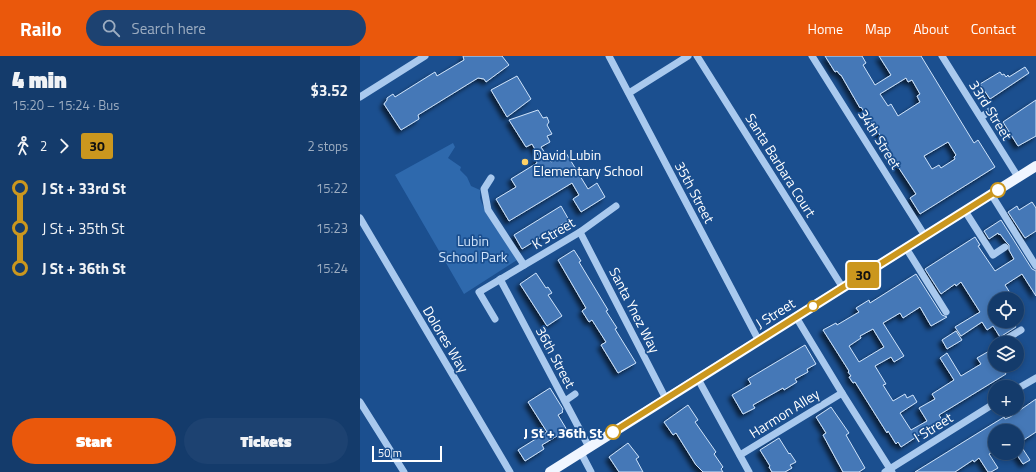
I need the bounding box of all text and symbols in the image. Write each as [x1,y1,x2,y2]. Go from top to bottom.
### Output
search box [86,10,366,46]
text: Railo [20,14,62,43]
icon: search [100,17,122,39]
text: Search here [132,17,206,40]
text: Home [808,18,843,39]
text: Map [865,18,891,39]
text: About [913,18,949,39]
text: Contact [971,18,1016,39]
text: 4 min [12,63,67,97]
street label: 33rd Street [964,76,1018,144]
text: $3.52 [311,79,348,102]
text: 15:20 – 15:24 · Bus [12,95,119,115]
street label: 34th Street [853,105,907,173]
street label: Santa Barbara Court [741,109,821,221]
icon: walk [12,135,34,157]
icon: forward [53,135,75,157]
text: 30 [89,135,105,156]
text: 2 [40,136,47,156]
text: 2 stops [307,136,348,156]
place label: David Lubin Elementary School [533,144,643,181]
marker: David Lubin Elementary School [520,157,530,167]
street label: 35th Street [670,157,720,227]
text: J St + 33rd St [42,177,126,200]
text: 15:22 [316,178,348,198]
unlabelled marker [990,182,1006,198]
street label: K Street [527,212,579,254]
text: J St + 35th St [42,217,125,240]
text: 15:23 [316,218,348,238]
park label: Lubin School Park [438,230,508,267]
text: J St + 36th St [42,257,126,280]
text: 15:24 [316,258,348,278]
line badge: 30 [845,262,881,288]
street label: Santa Ynez Way [604,263,666,357]
text: 30 [855,264,871,285]
map controls [988,292,1024,460]
button: locate [988,292,1024,328]
street label: J Street [751,293,799,333]
unlabelled marker [807,300,819,312]
street label: Dolores Way [418,302,474,376]
street label: 36th Street [531,322,581,392]
button: layers [988,336,1024,372]
button: + [988,380,1024,416]
street label: Harmon Alley [745,383,823,443]
street label: I Street [909,407,957,447]
button: Start [12,418,176,464]
button: Tickets [184,418,348,464]
place label: J St + 36th St [524,422,602,443]
marker: J St + 36th St [605,424,621,440]
button: − [988,424,1024,460]
scale bar [372,444,442,463]
text: 50 m [378,445,402,461]

